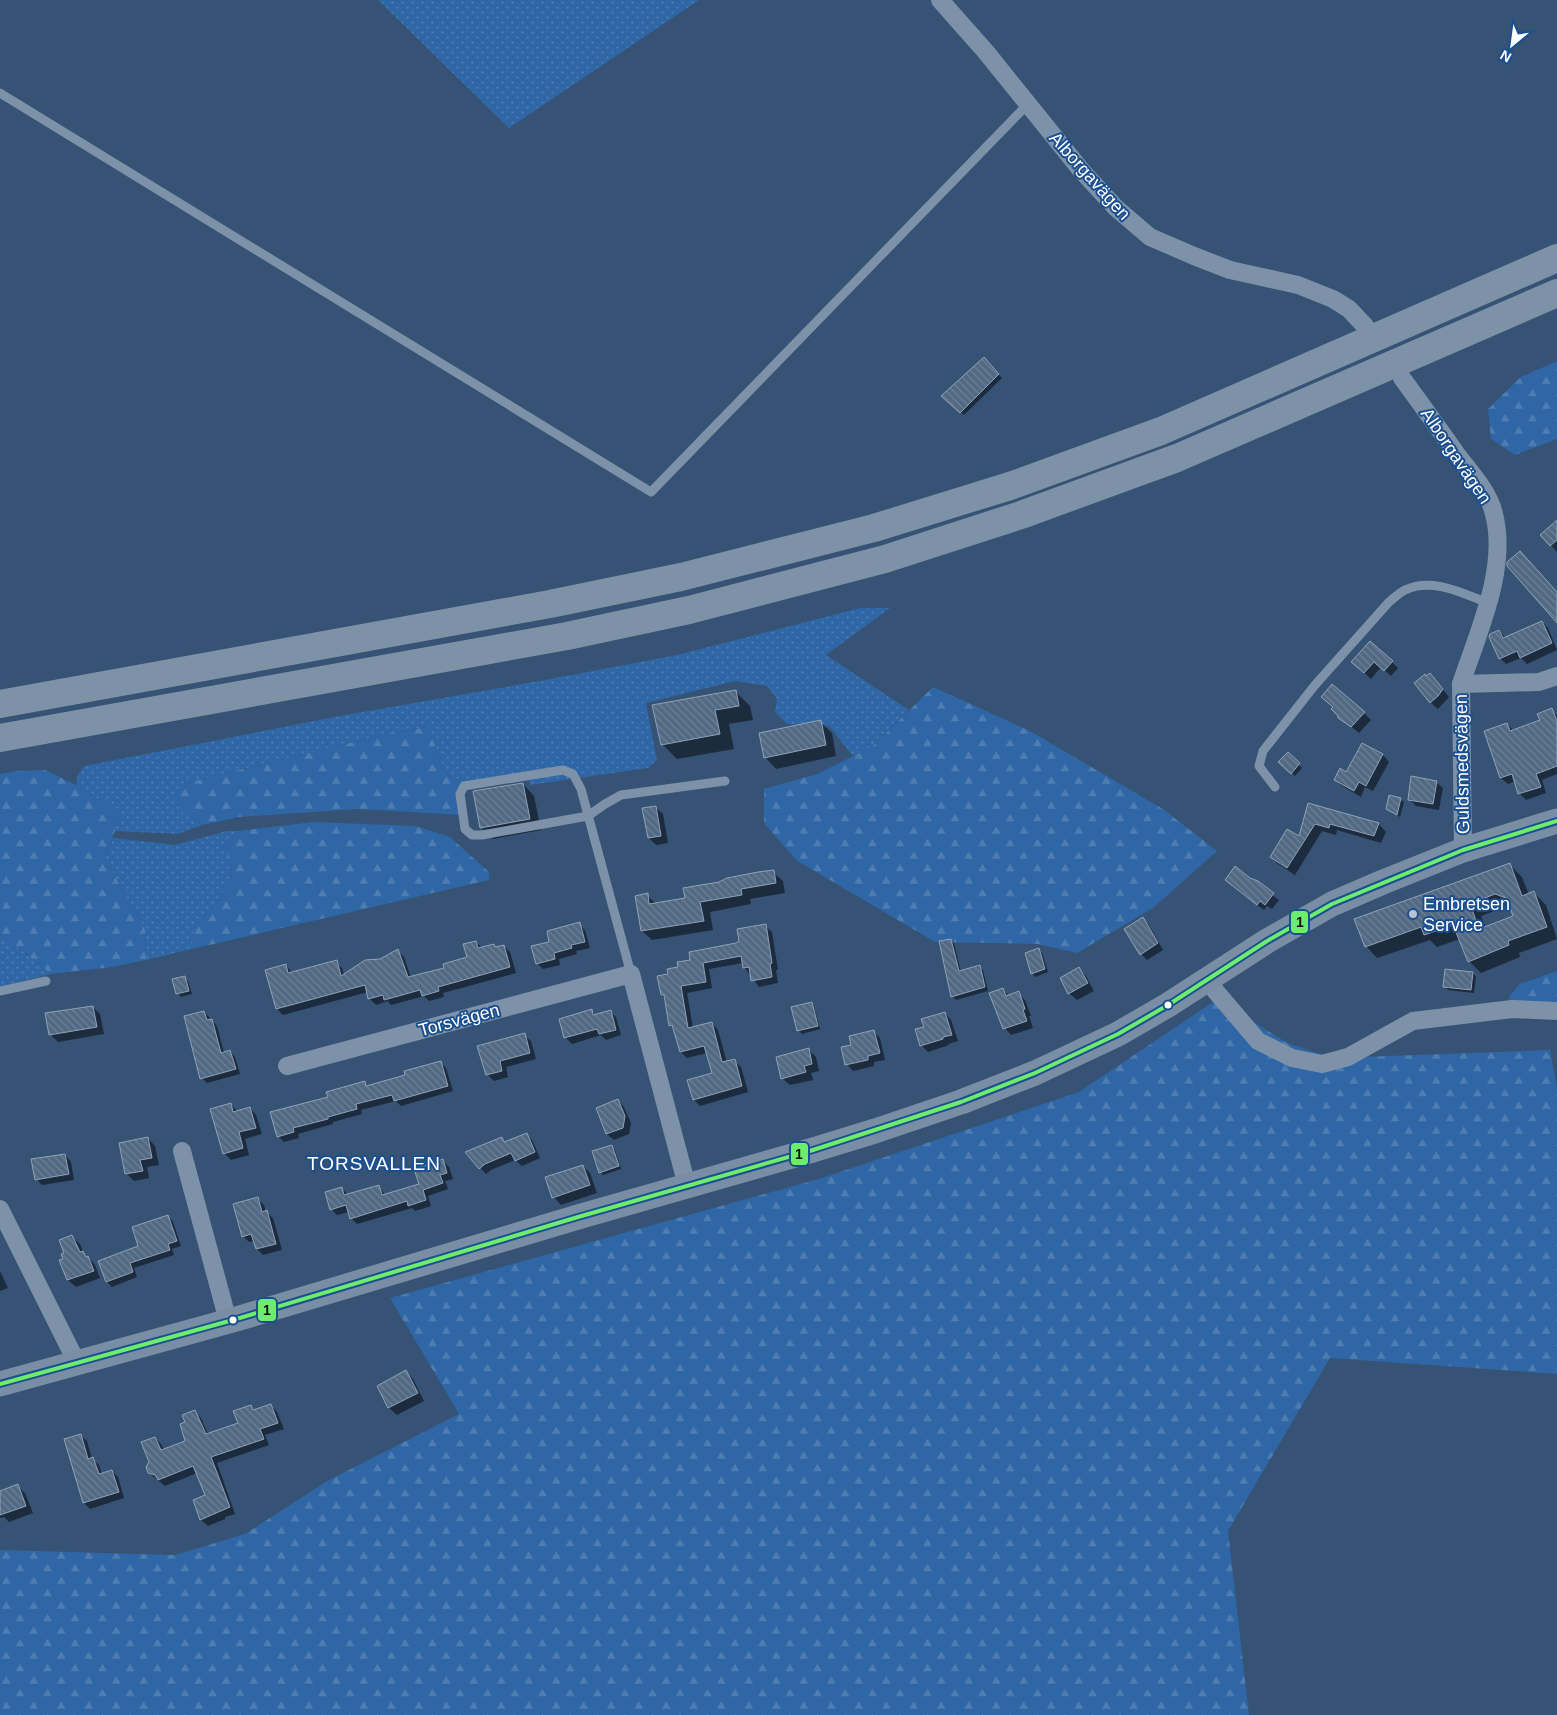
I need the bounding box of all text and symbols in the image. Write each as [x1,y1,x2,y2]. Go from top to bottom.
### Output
north arrow [1487,20,1537,70]
text: N [1497,47,1514,66]
street label: Alborgavägen [1045,128,1135,224]
street label: Alborgavägen [1417,404,1495,508]
street label: Guldsmedsvägen [1451,694,1473,834]
place label: Embretsen Service [1423,894,1510,935]
marker: Embretsen Service [1407,908,1419,920]
line badge: 1 [1290,910,1309,934]
text: 1 [1296,914,1304,930]
street label: Torsvägen [416,1000,502,1040]
unlabelled marker [1163,1000,1173,1010]
line badge: 1 [790,1142,809,1166]
text: 1 [795,1146,803,1162]
district label: TORSVALLEN [307,1153,441,1174]
line badge: 1 [257,1298,277,1322]
text: 1 [263,1302,271,1318]
unlabelled marker [228,1315,238,1325]

